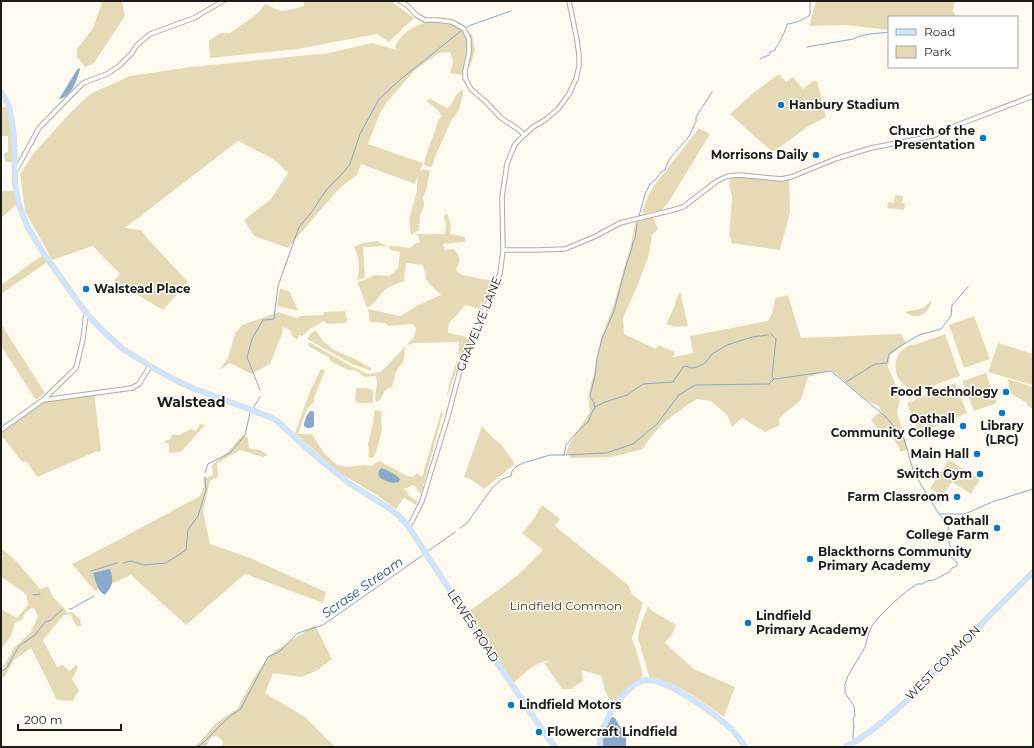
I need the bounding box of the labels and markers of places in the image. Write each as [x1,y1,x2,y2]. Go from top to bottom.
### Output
place label: Hanbury Stadium [789,97,900,112]
marker: Hanbury Stadium [776,100,786,110]
place label: Church of the Presentation [889,123,975,152]
marker: Church of the Presentation [978,133,988,143]
place label: Morrisons Daily [711,147,809,162]
marker: Morrisons Daily [811,150,821,160]
place label: Walstead Place [94,281,191,296]
marker: Walstead Place [81,284,91,294]
place label: Food Technology [890,384,999,399]
marker: Food Technology [1001,387,1011,397]
marker: Library (LRC) [997,408,1007,418]
place label: Oathall Community College [831,411,955,440]
place label: Library (LRC) [980,418,1025,447]
marker: Oathall Community College [958,421,968,431]
place label: Main Hall [911,446,969,461]
marker: Main Hall [972,449,982,459]
place label: Switch Gym [897,466,972,481]
marker: Switch Gym [975,469,985,479]
place label: Farm Classroom [847,489,949,504]
marker: Farm Classroom [952,492,962,502]
place label: Oathall College Farm [906,513,989,542]
marker: Oathall College Farm [992,523,1002,533]
place label: Blackthorns Community Primary Academy [818,544,972,573]
marker: Blackthorns Community Primary Academy [805,554,815,564]
place label: Lindfield Primary Academy [756,608,869,637]
marker: Lindfield Primary Academy [743,618,753,628]
place label: Lindfield Motors [519,697,622,712]
marker: Lindfield Motors [506,700,516,710]
place label: Flowercraft Lindfield [547,724,677,739]
marker: Flowercraft Lindfield [534,727,544,737]

